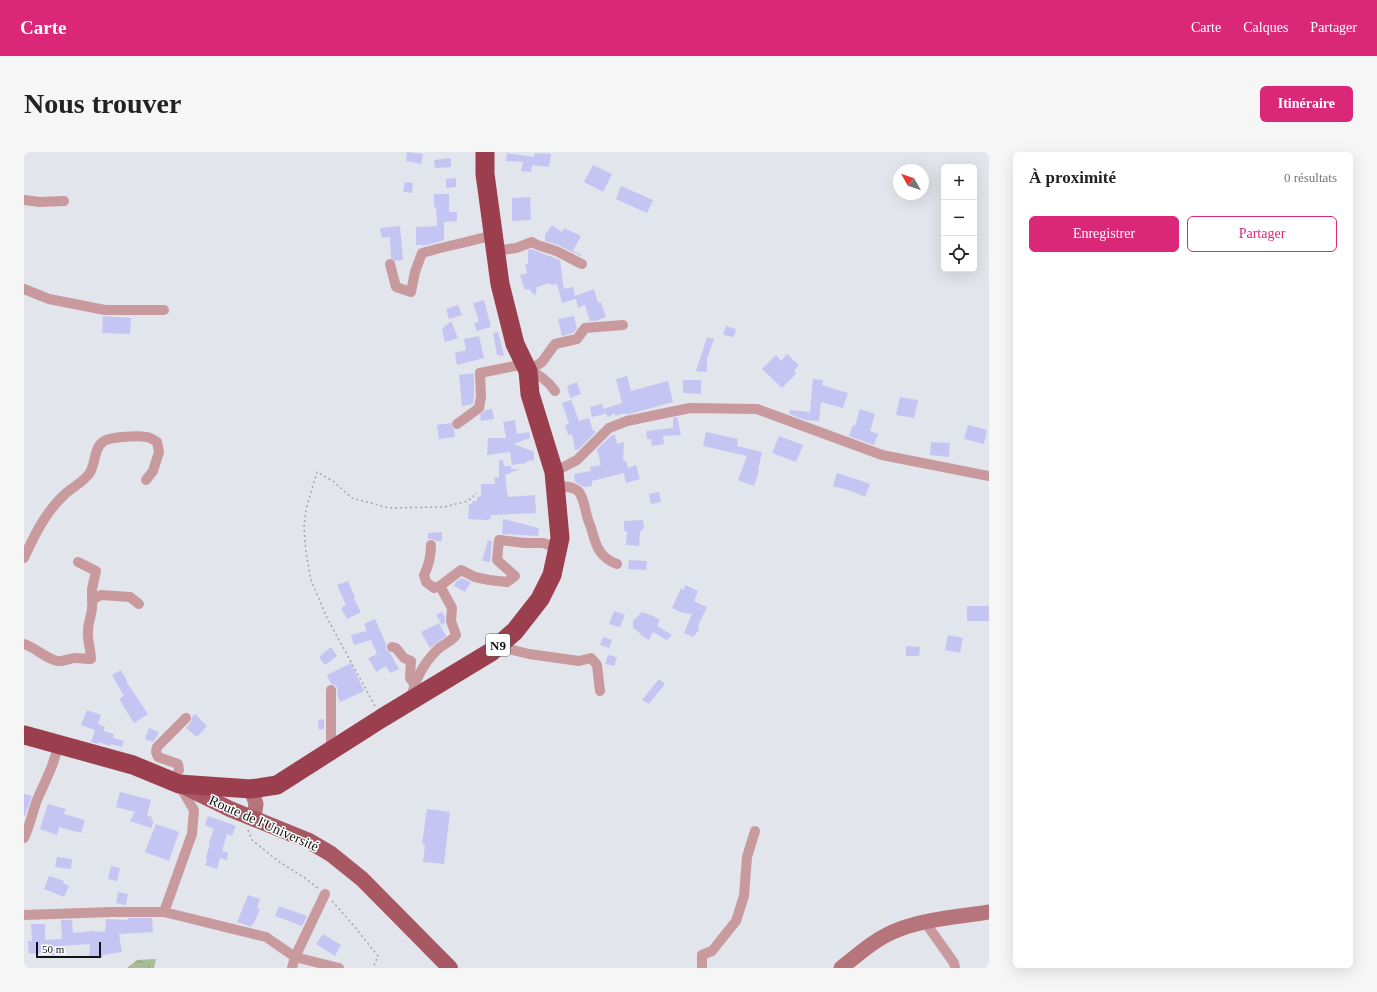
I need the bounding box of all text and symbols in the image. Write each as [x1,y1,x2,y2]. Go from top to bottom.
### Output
text: Carte [20,17,66,38]
text: Carte [1191,20,1221,35]
text: Calques [1243,20,1288,35]
text: Partager [1310,20,1357,35]
button: Itinéraire [1260,86,1353,122]
text: Nous trouver [24,88,181,119]
north arrow [893,164,929,200]
map controls [941,164,977,272]
button: + [941,164,977,200]
text: À proximité [1029,168,1116,187]
text: 0 résultats [1284,170,1337,185]
button: − [941,200,977,236]
button: Enregistrer [1029,216,1179,252]
button: Partager [1187,216,1337,252]
button: locate [941,236,977,272]
road number: N9 [486,634,510,656]
street label: Route de l'Université [207,793,321,854]
scale bar [36,940,101,959]
text: 50 m [42,943,64,955]

